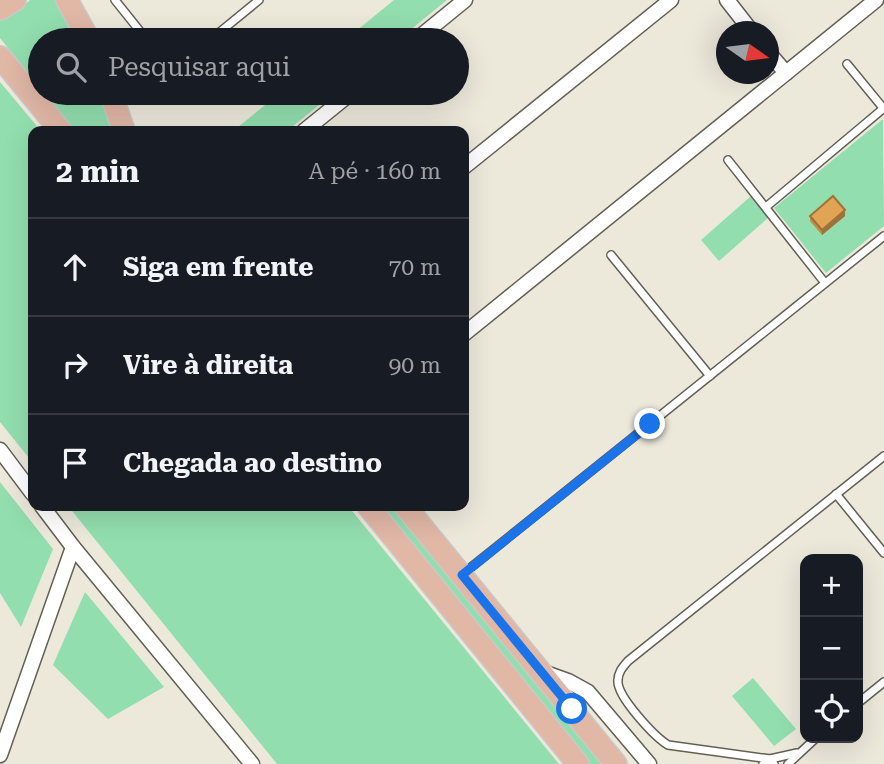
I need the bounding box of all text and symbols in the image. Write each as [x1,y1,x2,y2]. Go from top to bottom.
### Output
north arrow [716,21,779,84]
search box [28,28,469,105]
icon: search [52,48,90,86]
text: Pesquisar aqui [108,52,290,82]
text: 2 min [56,154,139,189]
text: A pé · 160 m [309,158,441,185]
icon: ahead [56,248,94,286]
text: Siga em frente [123,252,313,282]
text: 70 m [388,254,441,281]
icon: right [56,346,94,384]
text: Vire à direita [123,350,293,380]
text: 90 m [388,352,441,379]
route end [634,408,665,439]
icon: arrive [56,444,94,482]
text: Chegada ao destino [123,448,382,478]
map controls [800,554,863,743]
button: + [800,554,863,617]
button: − [800,617,863,680]
button: locate [800,680,863,743]
route start [556,693,587,724]

